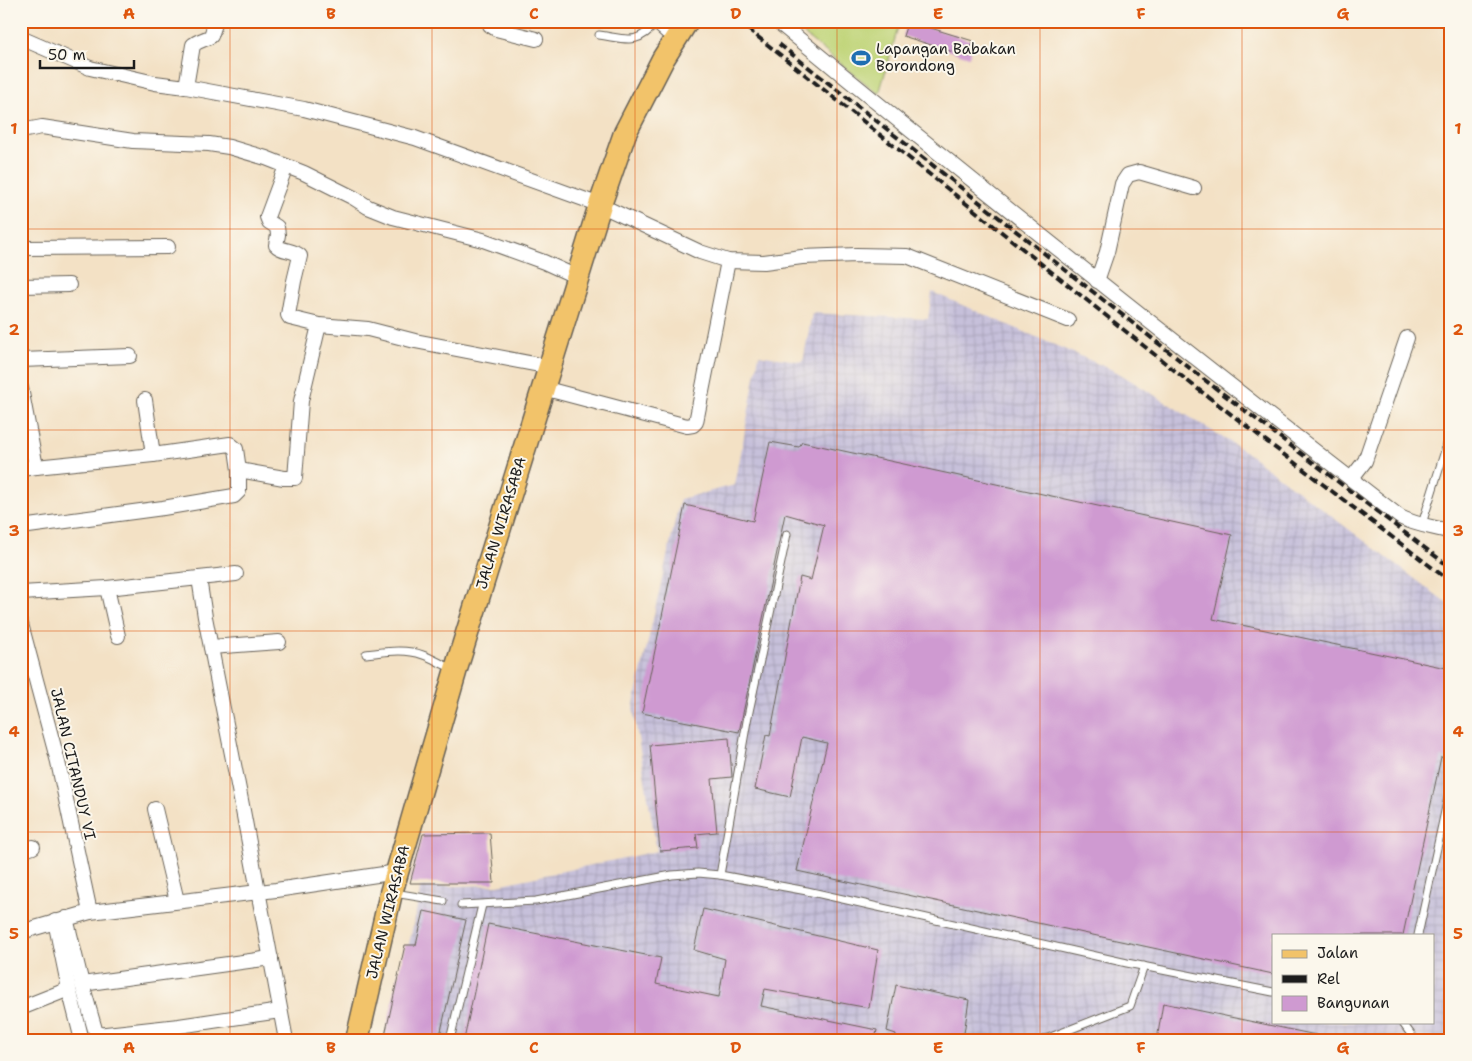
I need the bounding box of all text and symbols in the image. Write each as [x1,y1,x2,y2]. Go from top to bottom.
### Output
text: A [123,3,135,24]
text: B [326,3,336,24]
text: C [529,3,539,24]
text: D [730,3,742,24]
text: E [933,3,943,24]
text: F [1136,3,1146,24]
text: G [1337,3,1350,24]
scale bar [40,38,134,70]
place label: Lapangan Babakan Borondong [876,39,1016,76]
text: 50 m [48,45,86,65]
sports icon: Lapangan Babakan Borondong [850,47,872,69]
text: 1 [10,118,18,139]
text: 1 [1454,118,1462,139]
text: 2 [8,319,20,340]
text: 2 [1452,319,1464,340]
street label: JALAN WIRASABA [471,454,531,592]
text: 3 [8,520,20,541]
text: 3 [1452,520,1464,541]
street label: JALAN CITANDUY VI [46,686,100,842]
text: 4 [8,721,20,742]
text: 4 [1452,721,1464,742]
street label: JALAN WIRASABA [362,843,414,981]
text: 5 [9,923,19,944]
text: 5 [1453,923,1463,944]
legend [1272,934,1434,1024]
text: Jalan [1317,943,1358,963]
text: Rel [1317,969,1340,989]
text: Bangunan [1317,993,1389,1013]
text: A [123,1037,135,1058]
text: B [326,1037,336,1058]
text: C [529,1037,539,1058]
text: D [730,1037,742,1058]
text: E [933,1037,943,1058]
text: F [1136,1037,1146,1058]
text: G [1337,1037,1350,1058]

